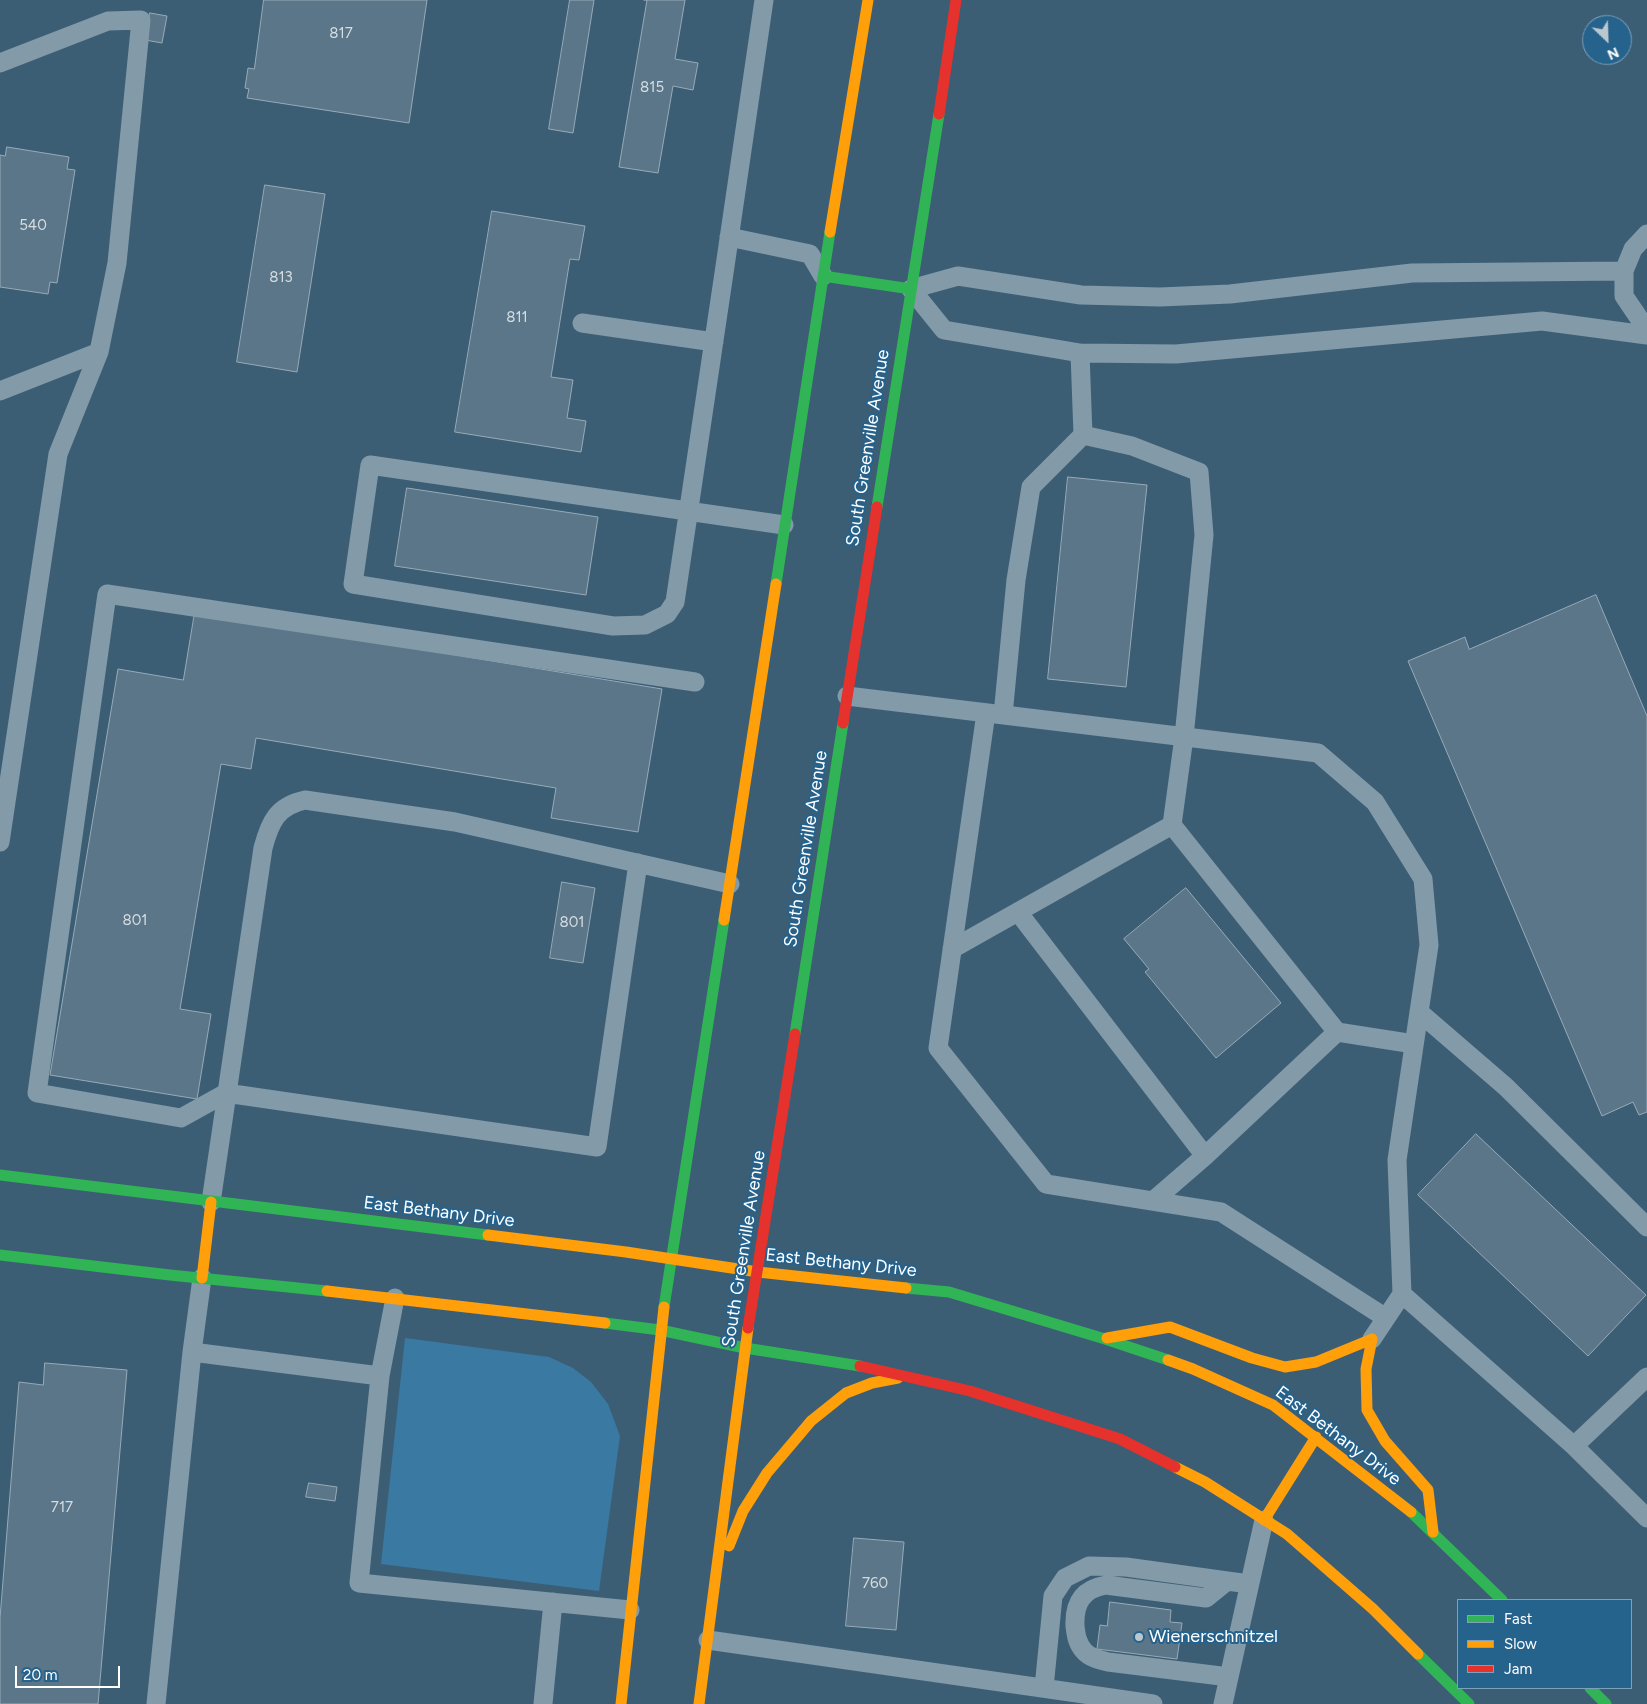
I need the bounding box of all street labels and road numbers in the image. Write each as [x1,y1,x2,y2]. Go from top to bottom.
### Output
street label: South Greenville Avenue [842,348,894,548]
street label: South Greenville Avenue [780,749,832,949]
street label: South Greenville Avenue [718,1149,770,1349]
street label: East Bethany Drive [362,1192,516,1232]
street label: East Bethany Drive [764,1244,918,1282]
street label: East Bethany Drive [1271,1382,1405,1490]

